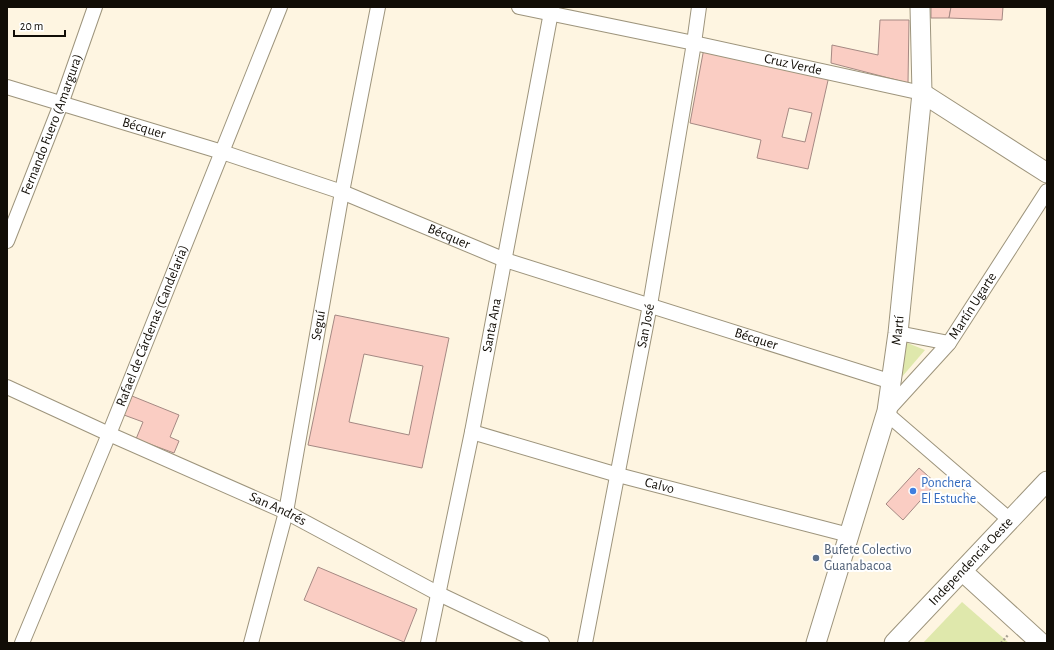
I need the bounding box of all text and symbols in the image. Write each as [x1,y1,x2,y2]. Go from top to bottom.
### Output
scale bar [14,12,65,38]
text: 20 m [20,20,43,32]
street label: Fernando Fuero (Amargura) [19,52,85,197]
street label: Cruz Verde [763,52,823,78]
street label: Bécquer [121,115,168,142]
street label: Bécquer [426,222,473,252]
street label: Rafael de Cárdenas (Candelaria) [114,243,191,409]
street label: Martín Ugarte [946,270,999,342]
street label: Santa Ana [480,297,504,354]
street label: San José [635,302,657,349]
street label: Seguí [309,309,328,341]
street label: Martí [889,314,907,346]
street label: Bécquer [733,326,780,353]
street label: Calvo [643,475,676,496]
place label: Ponchera El Estuche [921,476,976,506]
marker: Ponchera El Estuche [908,486,918,496]
street label: San Andrés [247,490,308,528]
street label: Independencia Oeste [926,515,1016,608]
place label: Bufete Colectivo Guanabacoa [824,543,912,573]
marker: Bufete Colectivo Guanabacoa [811,553,821,563]

